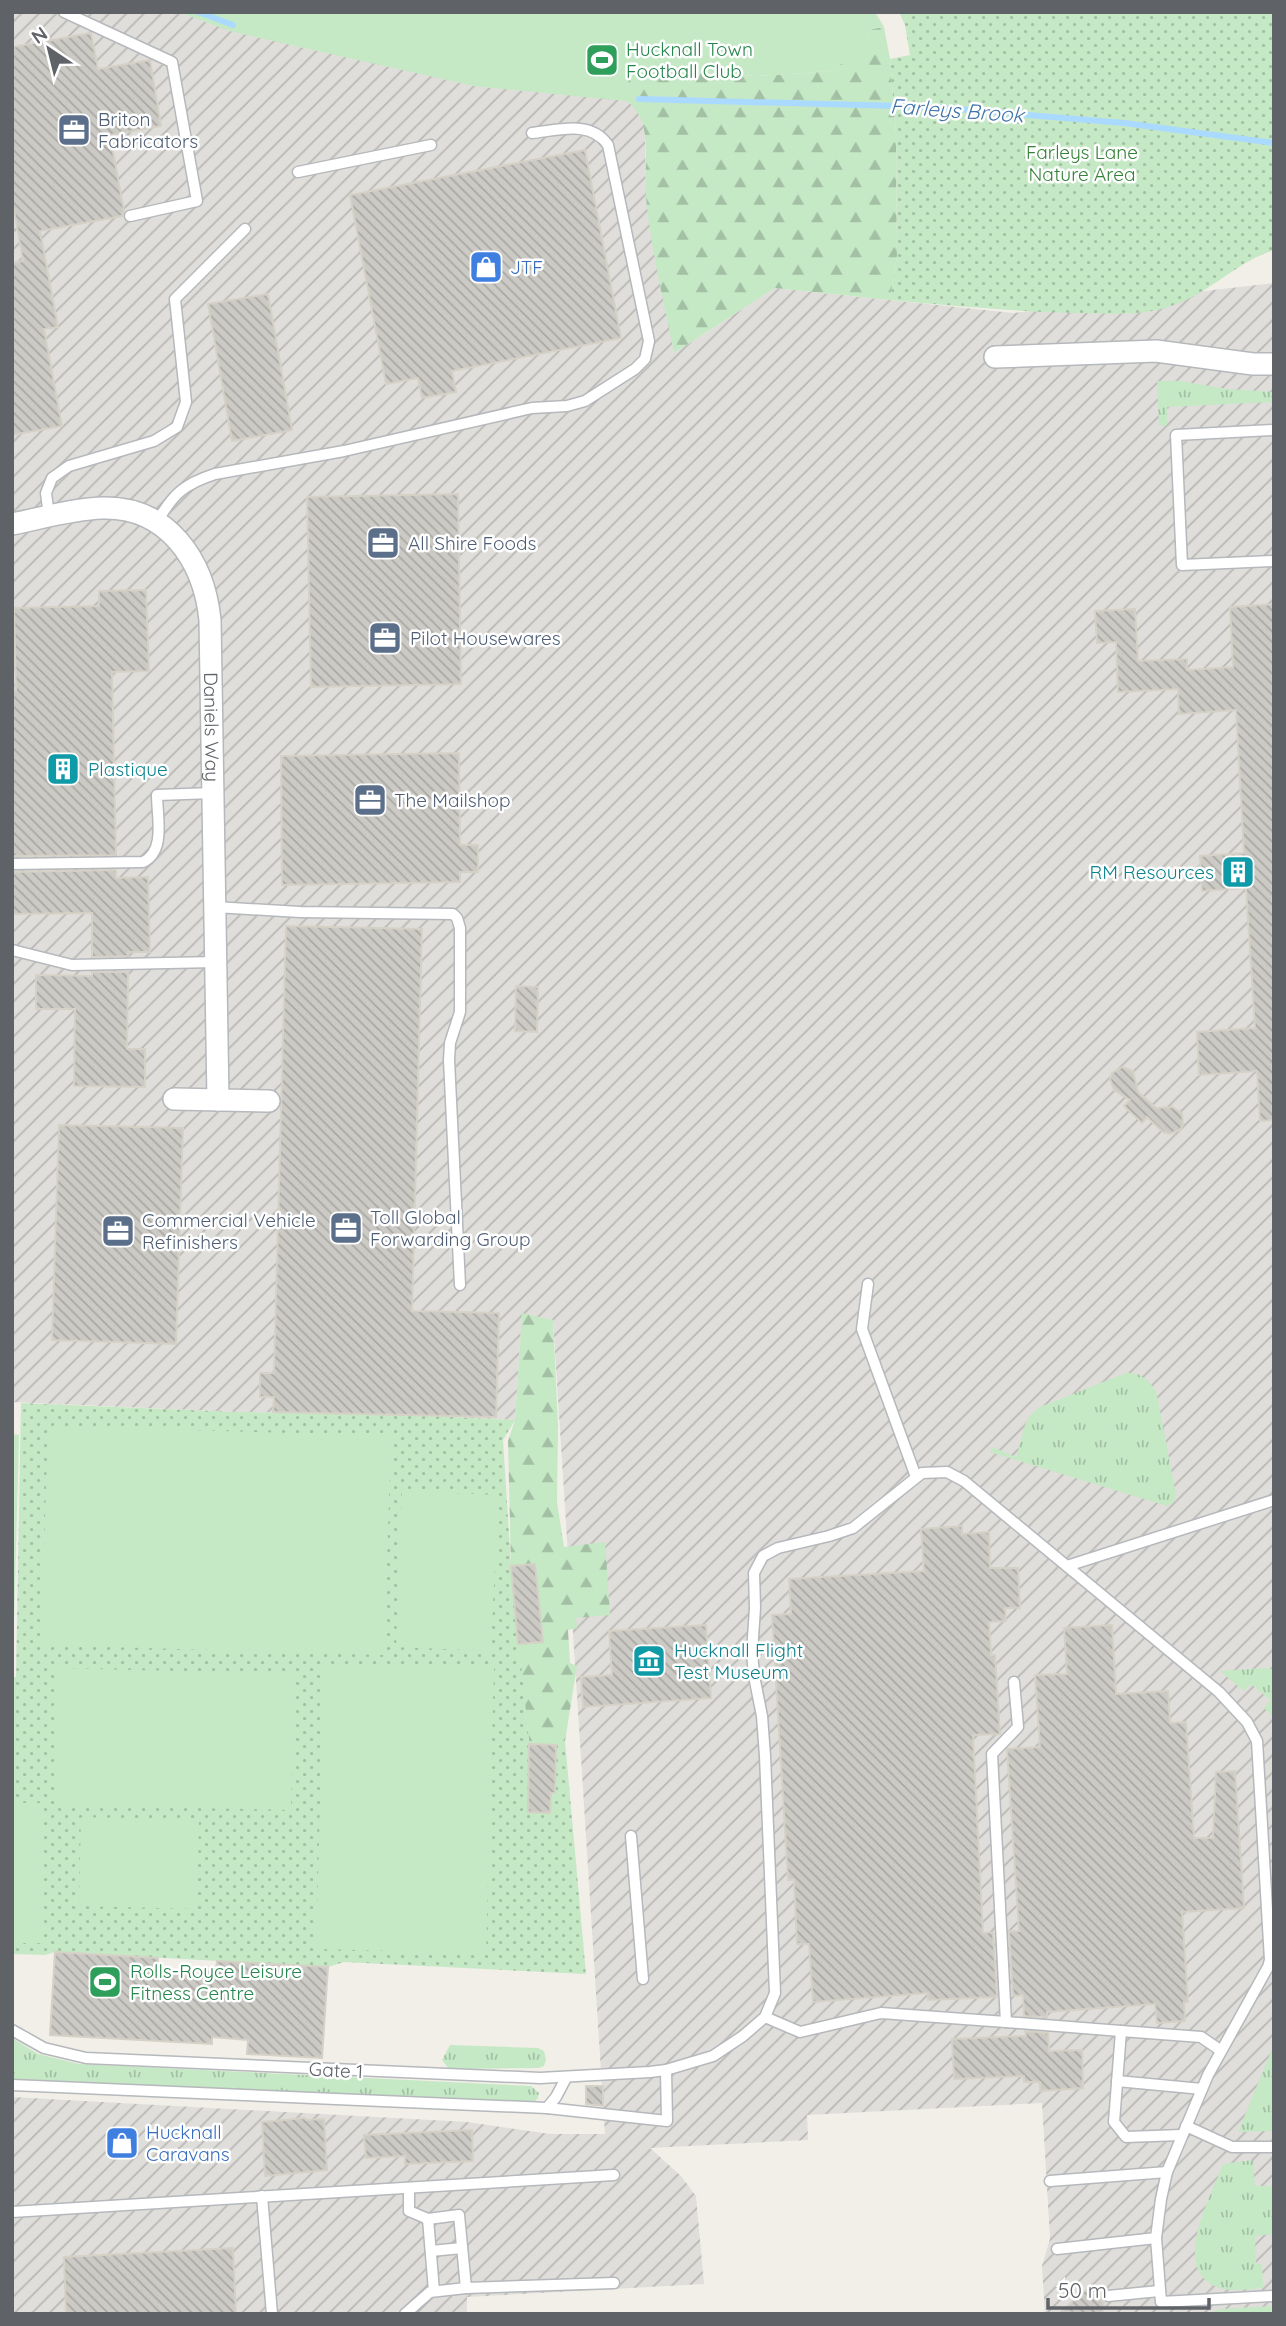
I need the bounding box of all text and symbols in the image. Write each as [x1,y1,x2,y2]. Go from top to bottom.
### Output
north arrow [14,14,84,84]
text: N [27,21,52,49]
place label: Hucknall Town Football Club [626,37,753,83]
sports icon: Hucknall Town Football Club [583,41,621,79]
water label: Farleys Brook [889,92,1026,128]
place label: Briton Fabricators [98,107,198,153]
office icon: Briton Fabricators [55,111,93,149]
park label: Farleys Lane Nature Area [1026,140,1138,186]
shop icon: JTF [467,248,505,286]
place label: JTF [510,255,543,279]
office icon: All Shire Foods [364,524,402,562]
place label: All Shire Foods [408,531,537,555]
office icon: Pilot Housewares [366,619,404,657]
place label: Pilot Housewares [410,626,561,650]
street label: Daniels Way [199,672,225,782]
building icon: Plastique [44,750,82,788]
place label: Plastique [88,757,168,781]
office icon: The Mailshop [351,781,389,819]
place label: The Mailshop [394,788,511,812]
building icon: RM Resources [1219,853,1257,891]
place label: RM Resources [1089,860,1214,884]
place label: Toll Global Forwarding Group [370,1205,531,1251]
place label: Commercial Vehicle Refinishers [142,1208,316,1254]
office icon: Toll Global Forwarding Group [327,1209,365,1247]
office icon: Commercial Vehicle Refinishers [99,1212,137,1250]
place label: Hucknall Flight Test Museum [674,1638,803,1684]
museum icon: Hucknall Flight Test Museum [630,1642,668,1680]
place label: Rolls-Royce Leisure Fitness Centre [130,1959,302,2005]
sports icon: Rolls-Royce Leisure Fitness Centre [86,1963,124,2001]
street label: Gate 1 [308,2057,364,2083]
place label: Hucknall Caravans [146,2120,230,2166]
shop icon: Hucknall Caravans [103,2124,141,2162]
scale bar [1048,2266,1209,2310]
text: 50 m [1058,2277,1107,2303]

